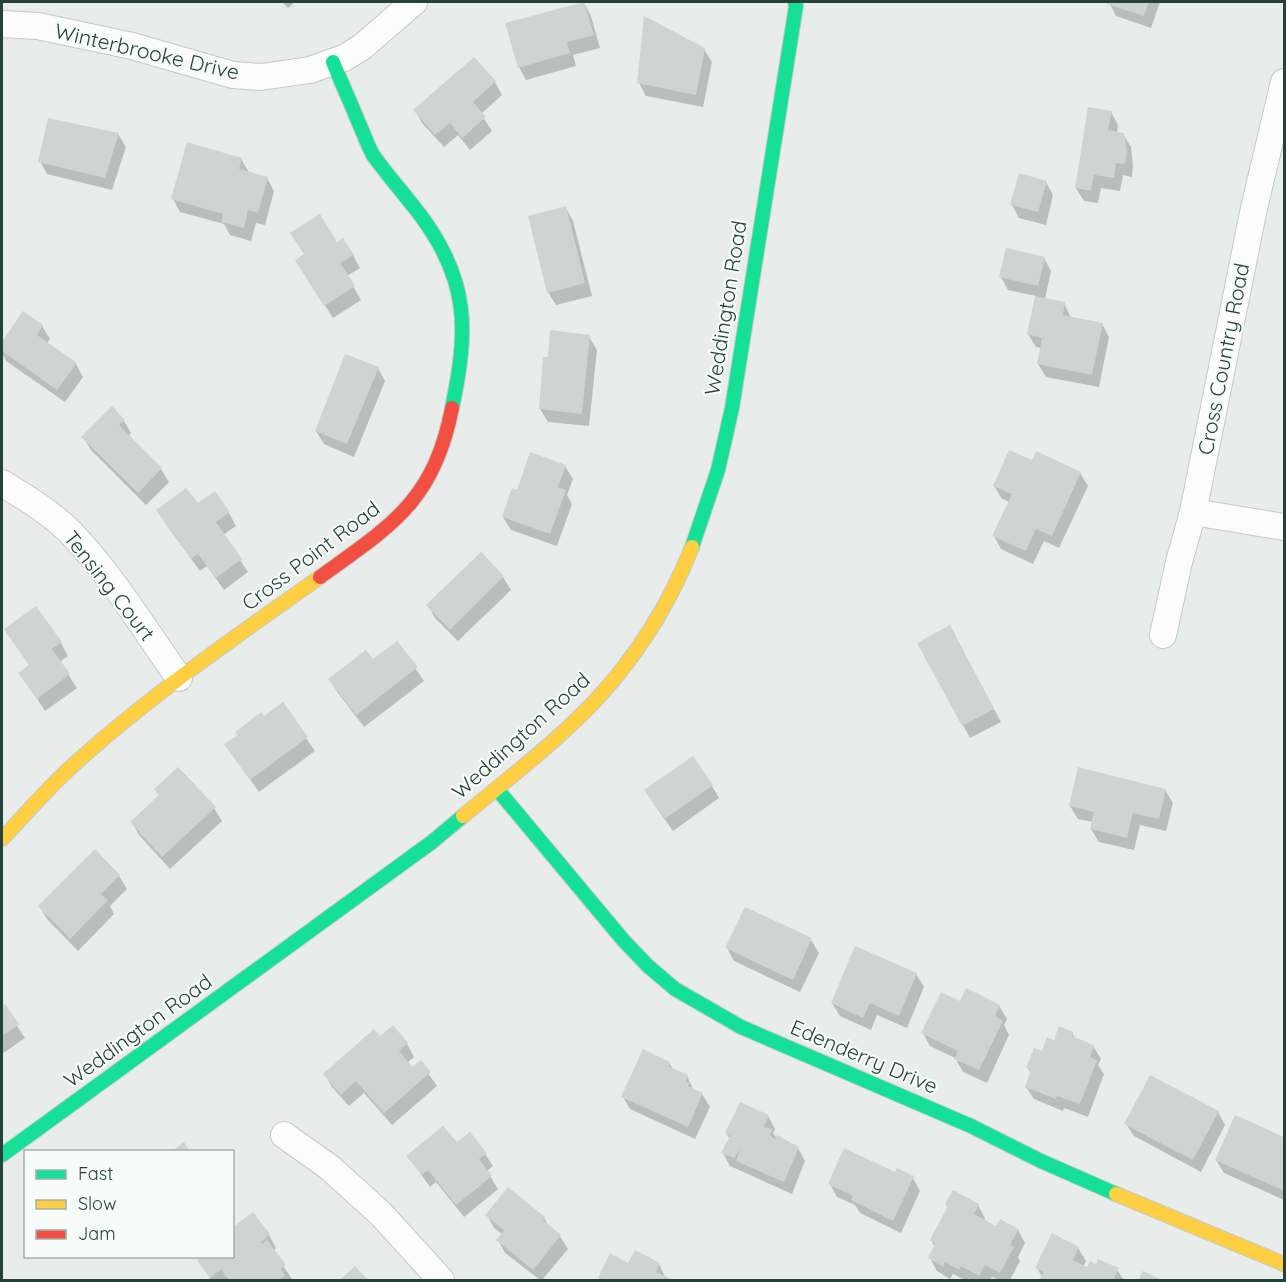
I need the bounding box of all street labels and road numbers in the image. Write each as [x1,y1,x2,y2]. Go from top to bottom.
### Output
street label: Winterbrooke Drive [52,17,242,85]
street label: Weddington Road [698,219,752,397]
street label: Cross Country Road [1192,261,1254,457]
street label: Cross Point Road [236,495,385,616]
street label: Tensing Court [59,525,161,646]
street label: Weddington Road [446,666,595,804]
street label: Weddington Road [58,968,217,1093]
street label: Edenderry Drive [787,1013,942,1099]

